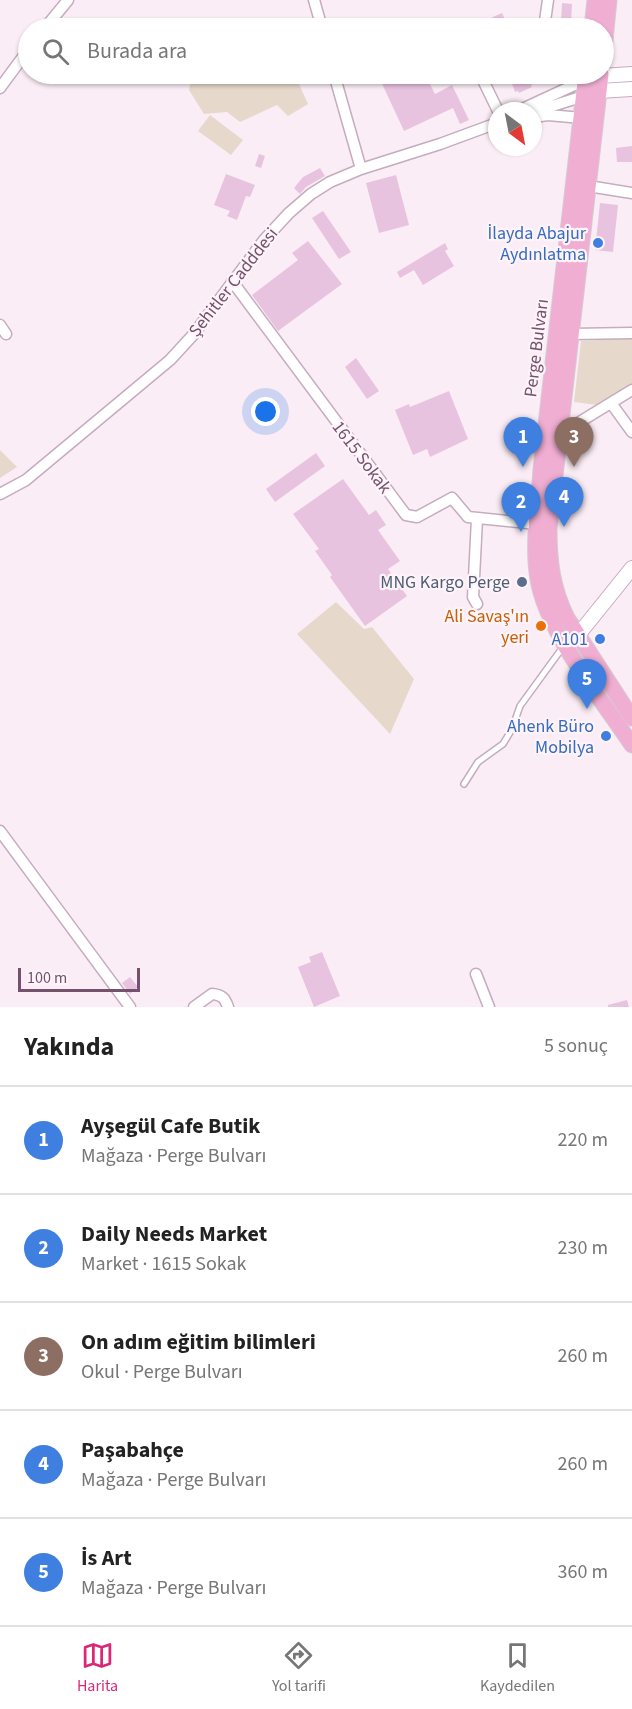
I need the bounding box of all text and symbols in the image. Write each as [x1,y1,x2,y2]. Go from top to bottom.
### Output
search box [18,18,614,84]
icon: search [39,35,72,68]
text: Burada ara [87,35,187,67]
north arrow [488,102,542,156]
place label: İlayda Abajur Aydınlatma [488,221,587,267]
street label: Şehitler Cadddesi [183,222,284,342]
marker: İlayda Abajur Aydınlatma [591,236,605,250]
street label: Perge Bulvarı [518,297,555,399]
your location [251,397,280,426]
street label: 1615 Sokak [326,416,397,499]
pin: 1 [504,418,542,467]
pin: 3 [554,418,594,467]
pin: 4 [544,478,584,527]
pin: 2 [502,482,540,532]
place label: MNG Kargo Perge [380,570,510,595]
marker: MNG Kargo Perge [515,575,529,589]
place label: Ali Savaş'ın yeri [444,604,529,650]
marker: Ali Savaş'ın yeri [534,619,548,633]
place label: A101 [551,627,588,652]
marker: A101 [593,632,607,646]
pin: 5 [568,660,606,709]
place label: Ahenk Büro Mobilya [507,714,594,760]
marker: Ahenk Büro Mobilya [599,729,613,743]
scale bar [18,965,140,992]
text: 100 m [27,967,67,989]
text: Yakında [24,1028,114,1065]
text: 5 sonuç [544,1032,608,1060]
text: Ayşegül Cafe Butik [81,1110,260,1142]
text: 1 [38,1126,49,1154]
text: 220 m [558,1126,608,1154]
text: Mağaza · Perge Bulvarı [81,1142,266,1170]
text: Daily Needs Market [81,1218,267,1250]
text: 2 [38,1234,49,1262]
text: 230 m [558,1234,608,1262]
text: Market · 1615 Sokak [81,1250,247,1278]
text: On adım eğitim bilimleri [81,1326,316,1358]
text: 3 [38,1342,49,1370]
text: 260 m [558,1342,608,1370]
text: Okul · Perge Bulvarı [81,1358,243,1386]
text: Paşabahçe [81,1434,184,1466]
text: 4 [38,1450,49,1478]
text: 260 m [558,1450,608,1478]
text: Mağaza · Perge Bulvarı [81,1466,266,1494]
text: İs Art [81,1542,132,1574]
text: 5 [38,1558,49,1586]
text: 360 m [558,1558,608,1586]
text: Mağaza · Perge Bulvarı [81,1574,266,1602]
tab: Harita [77,1639,118,1697]
tab: Yol tarifi [272,1639,326,1697]
tab: Kaydedilen [480,1639,555,1697]

